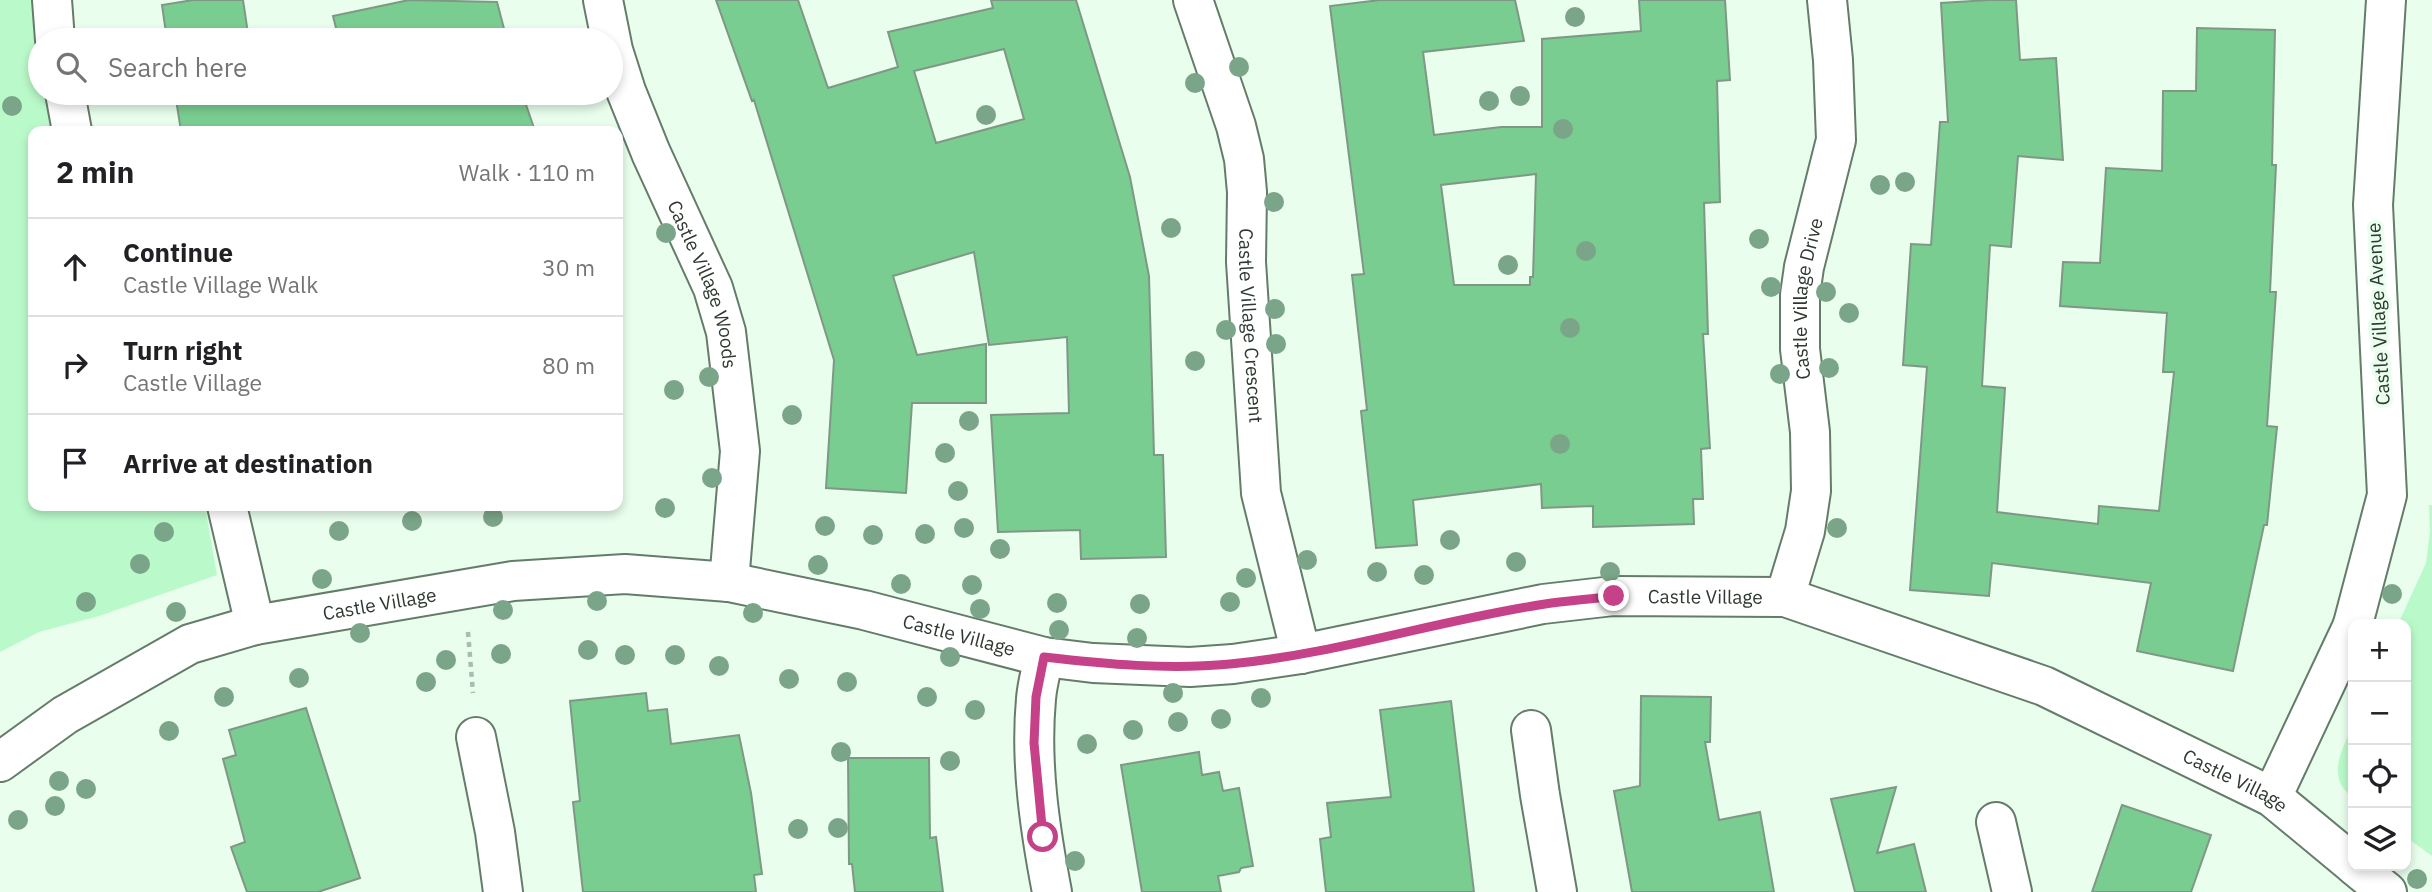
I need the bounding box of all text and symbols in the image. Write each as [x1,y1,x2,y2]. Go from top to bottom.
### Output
search box [28,28,623,105]
icon: search [52,48,90,86]
text: Search here [108,50,247,84]
text: 2 min [56,152,134,191]
text: Walk · 110 m [459,157,595,187]
street label: Castle Village Woods [662,196,742,370]
street label: Castle Village Drive [1788,215,1828,381]
street label: Castle Village Avenue [2361,222,2395,406]
street label: Castle Village Crescent [1234,228,1268,424]
text: Continue [123,235,233,269]
icon: ahead [56,248,94,286]
text: 30 m [542,252,595,282]
text: Castle Village Walk [123,269,318,299]
text: Turn right [123,333,242,367]
icon: right [56,346,94,384]
text: 80 m [542,350,595,380]
text: Castle Village [123,367,262,397]
icon: arrive [56,444,94,482]
text: Arrive at destination [123,446,373,480]
route end [1598,580,1629,611]
street label: Castle Village [321,582,438,625]
street label: Castle Village [1648,584,1763,609]
street label: Castle Village [900,609,1018,661]
map controls [2348,619,2411,871]
button: + [2348,619,2411,682]
button: − [2348,682,2411,745]
street label: Castle Village [2179,743,2293,817]
button: locate [2348,745,2411,808]
button: layers [2348,808,2411,871]
route start [1027,821,1058,852]

